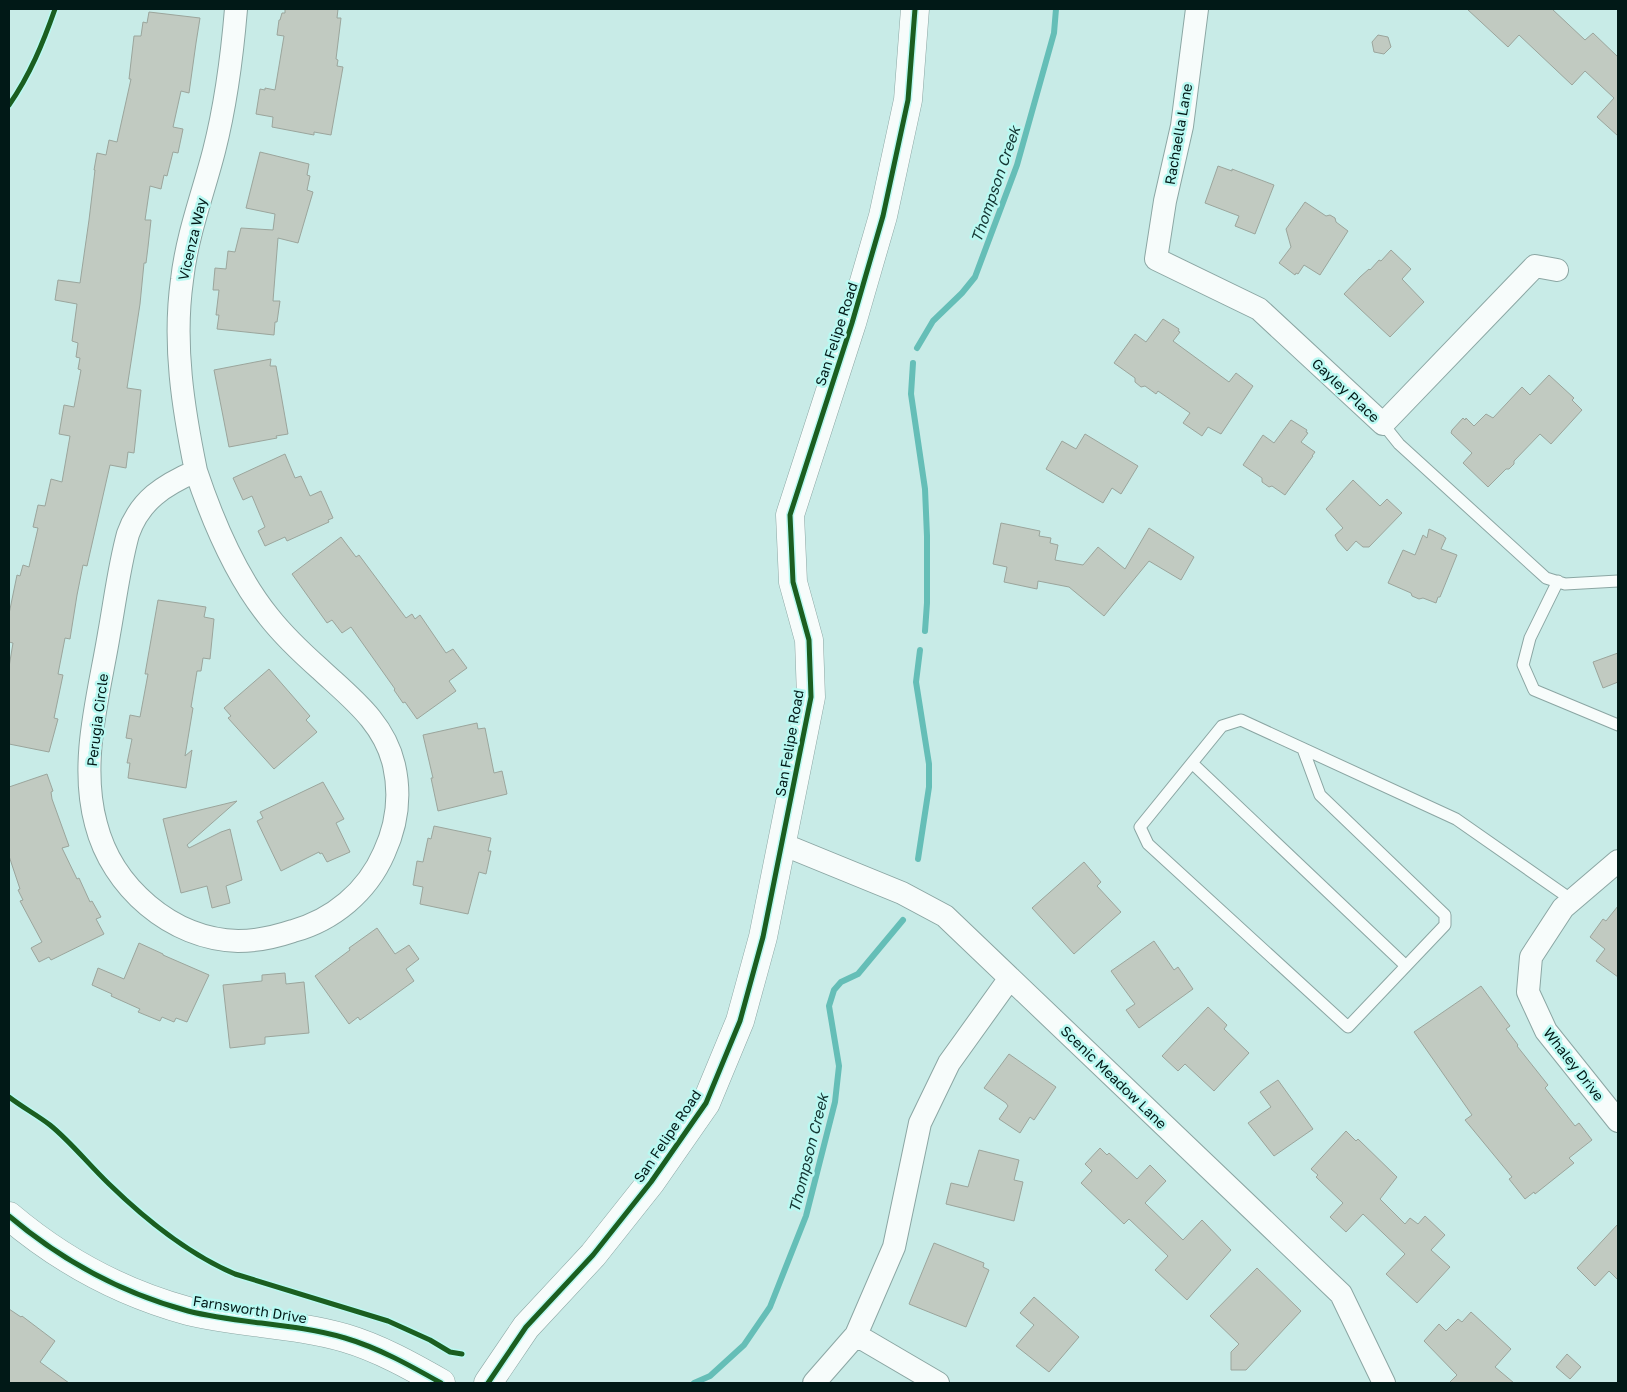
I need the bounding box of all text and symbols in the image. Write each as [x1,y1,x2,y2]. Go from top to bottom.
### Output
street label: Rachaella Lane [1161,82,1195,186]
water label: Thompson Creek [967,122,1024,244]
street label: Vicenza Way [174,196,210,282]
street label: San Felipe Road [811,280,861,388]
street label: Gayley Place [1309,354,1383,426]
street label: Perugia Circle [83,673,111,767]
street label: San Felipe Road [771,688,807,798]
street label: Scenic Meadow Lane [1057,1022,1171,1132]
street label: Whaley Drive [1540,1024,1608,1104]
street label: San Felipe Road [630,1086,704,1186]
water label: Thompson Creek [785,1090,832,1214]
street label: Farnsworth Drive [192,1292,308,1326]

